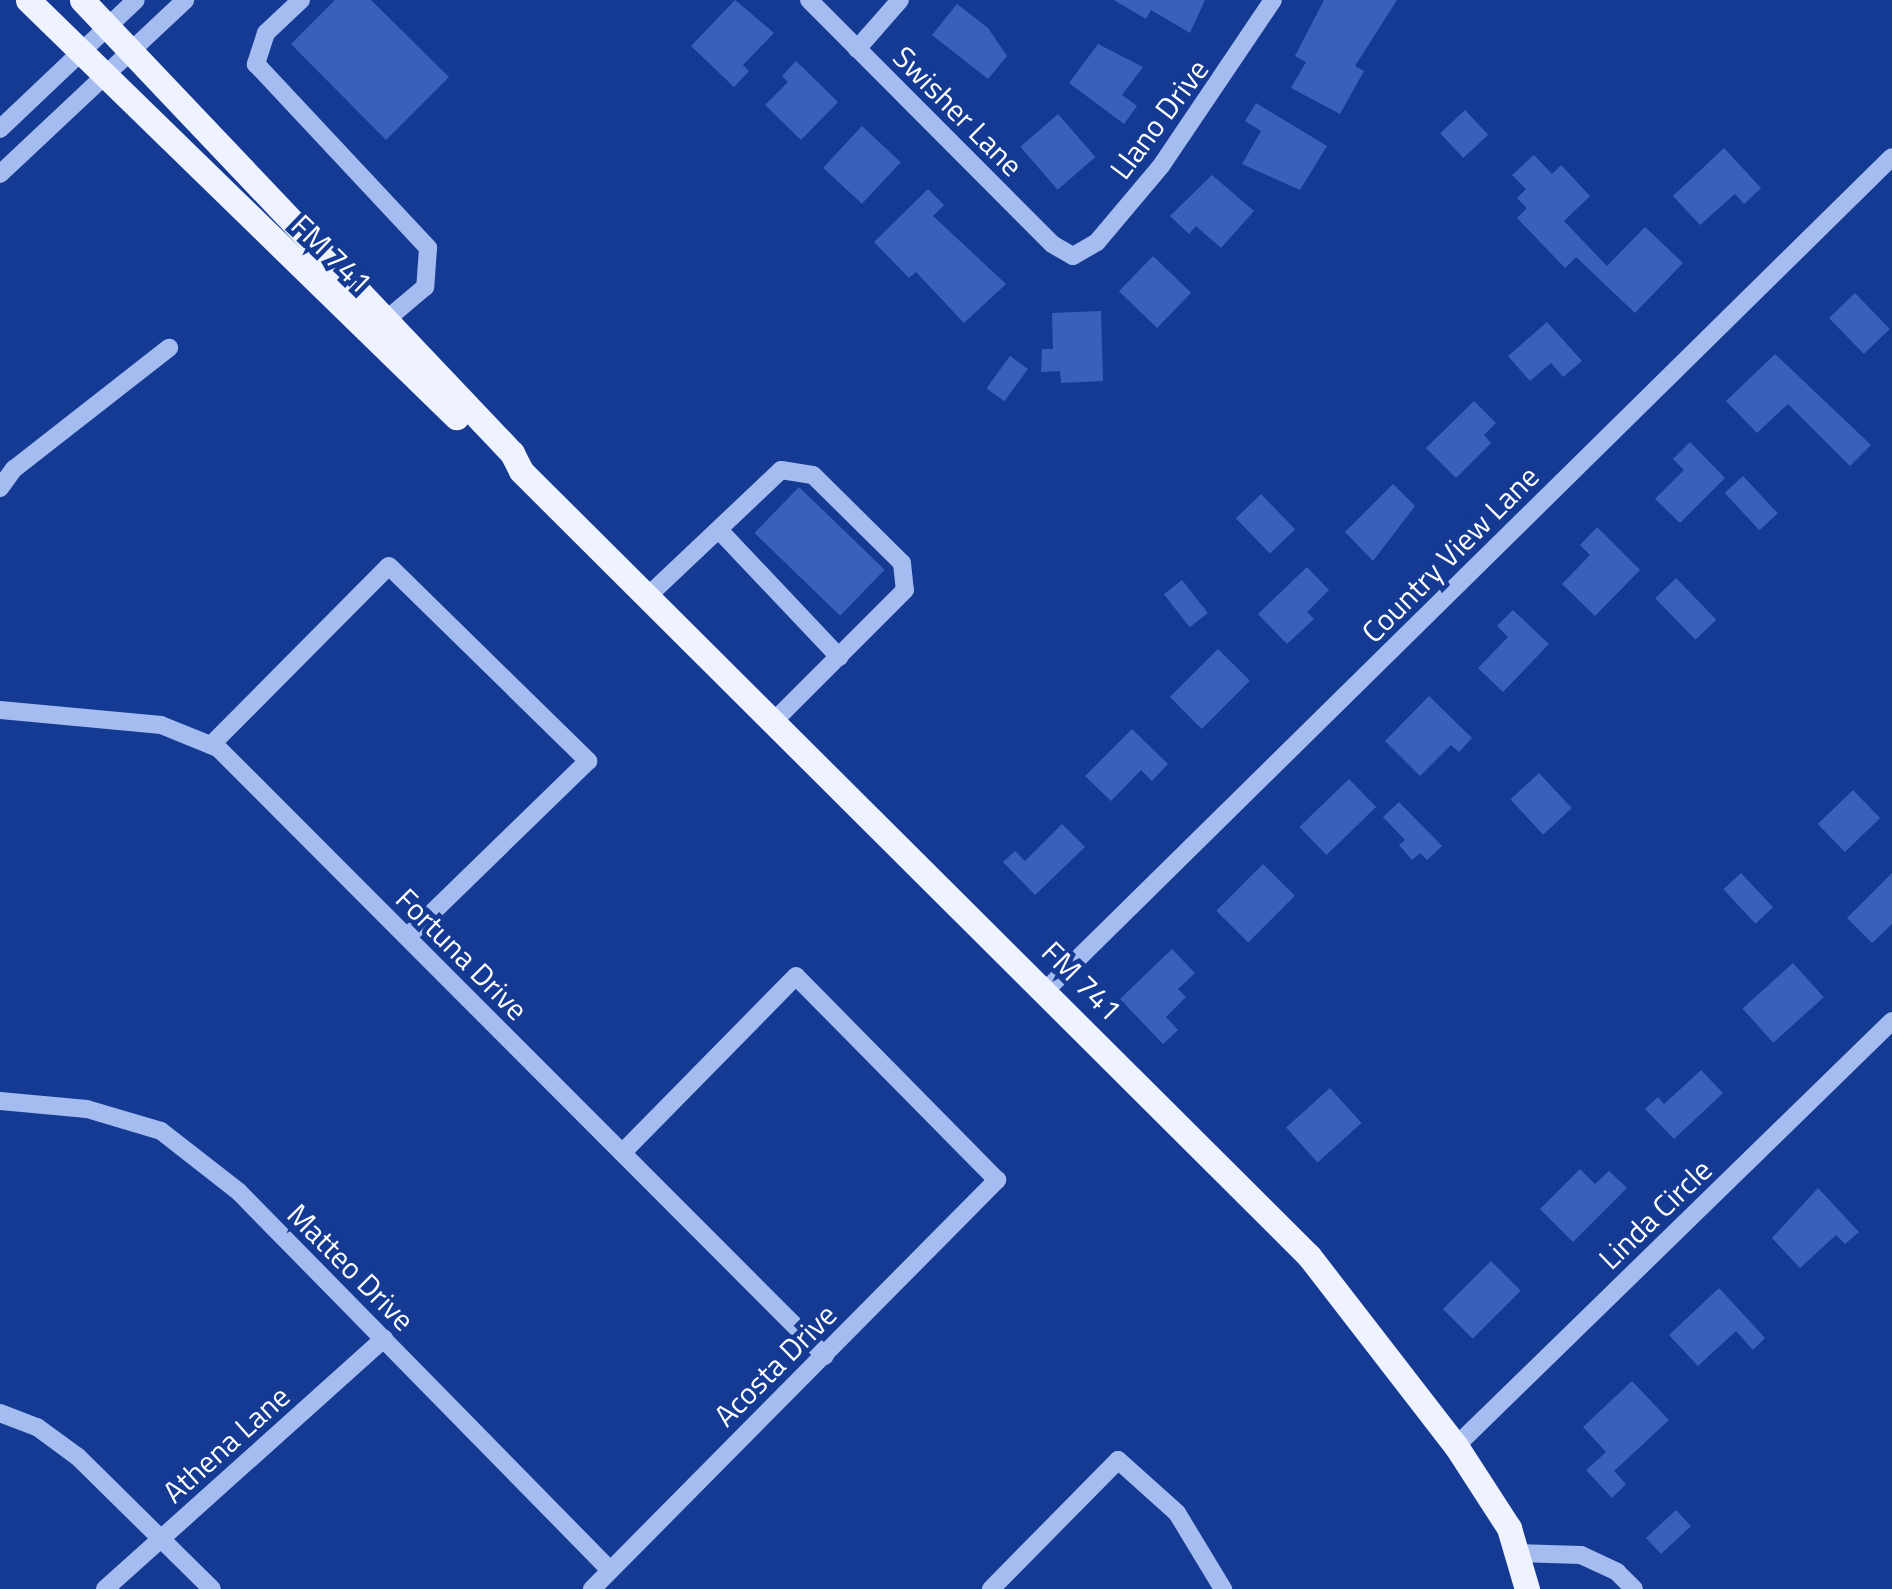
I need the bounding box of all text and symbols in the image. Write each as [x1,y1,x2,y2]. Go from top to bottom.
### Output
street label: Swisher Lane [886,39,1030,183]
street label: Llano Drive [1102,52,1216,186]
street label: FM 741 [284,207,380,301]
street label: Country View Lane [1354,458,1546,650]
street label: Fortuna Drive [389,881,535,1027]
street label: FM 741 [1035,934,1129,1028]
street label: Linda Circle [1591,1151,1719,1277]
street label: Matteo Drive [280,1196,422,1338]
street label: Acosta Drive [706,1296,844,1434]
street label: Athena Lane [155,1378,297,1510]

